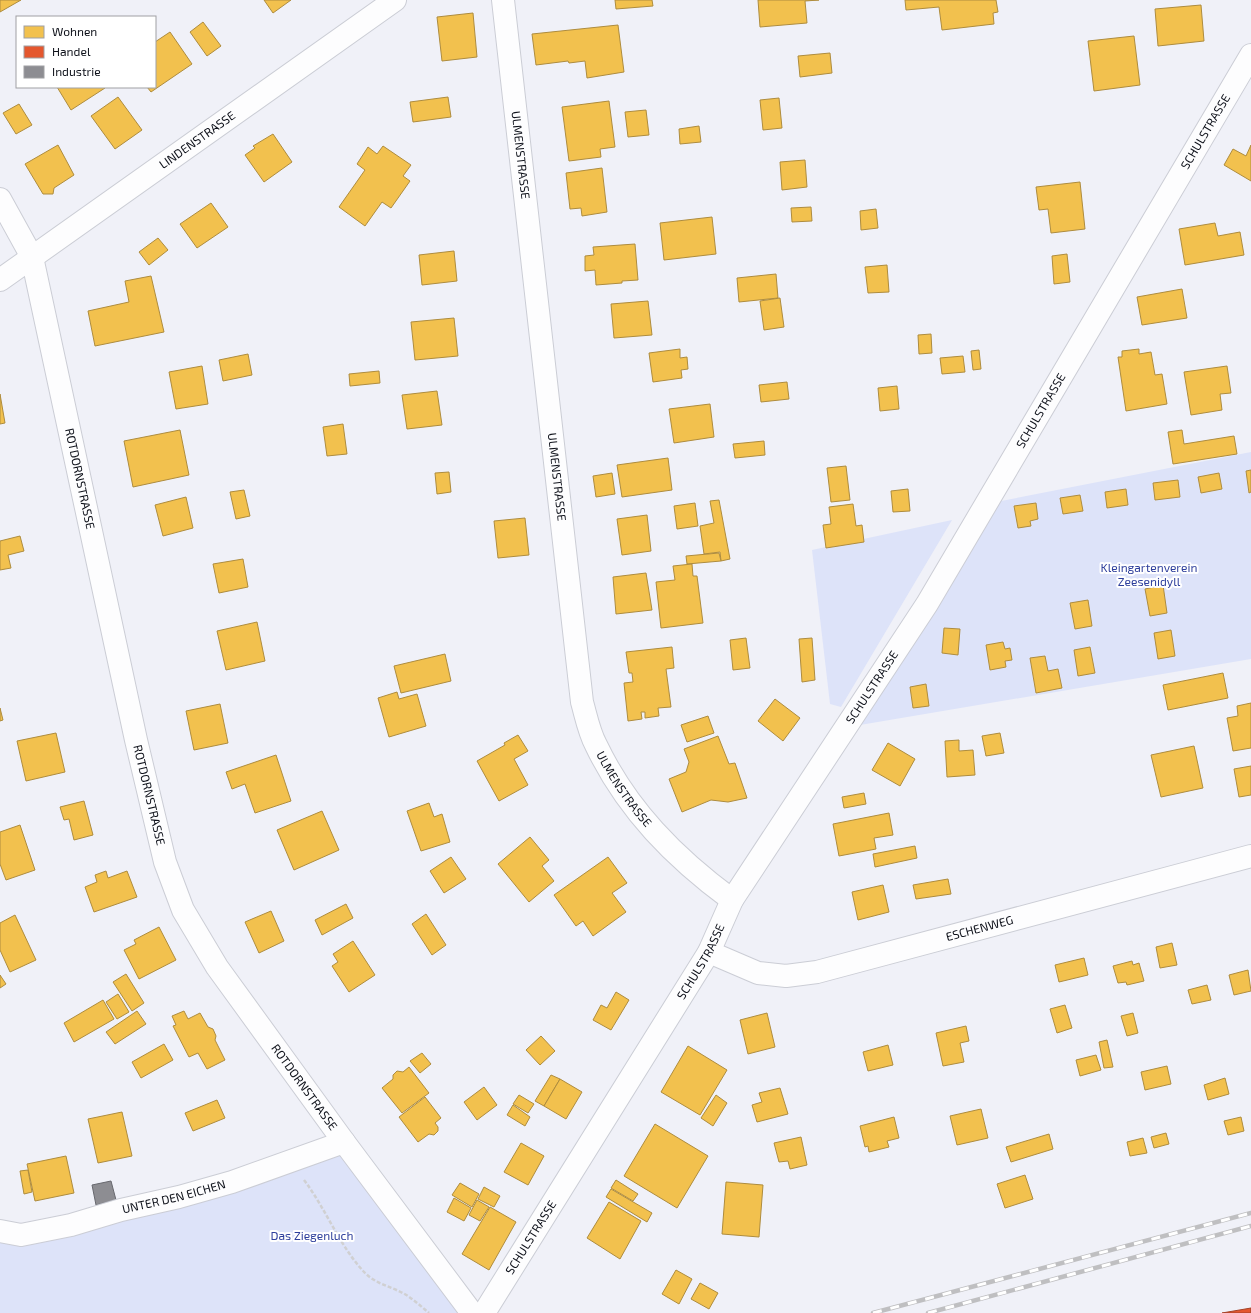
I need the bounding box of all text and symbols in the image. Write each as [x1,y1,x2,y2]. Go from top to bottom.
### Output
legend [16,16,156,88]
text: Wohnen [52,24,97,38]
text: Handel [52,44,91,58]
text: Industrie [52,64,101,78]
street label: SCHULSTRASSE [1177,91,1232,171]
street label: LINDENSTRASSE [156,107,238,171]
street label: ULMENSTRASSE [510,110,533,200]
street label: SCHULSTRASSE [1013,370,1068,450]
street label: ROTDORNSTRASSE [63,427,98,531]
street label: ULMENSTRASSE [546,432,570,522]
park label: Kleingartenverein Zeesenidyll [1101,560,1197,588]
street label: SCHULSTRASSE [842,647,901,726]
street label: ROTDORNSTRASSE [131,743,169,847]
street label: ULMENSTRASSE [594,748,655,829]
street label: ESCHENWEG [944,912,1015,943]
street label: SCHULSTRASSE [673,921,727,1002]
street label: ROTDORNSTRASSE [269,1041,341,1133]
street label: UNTER DEN EICHEN [121,1176,227,1216]
street label: SCHULSTRASSE [502,1197,559,1277]
park label: Das Ziegenluch [271,1228,353,1242]

